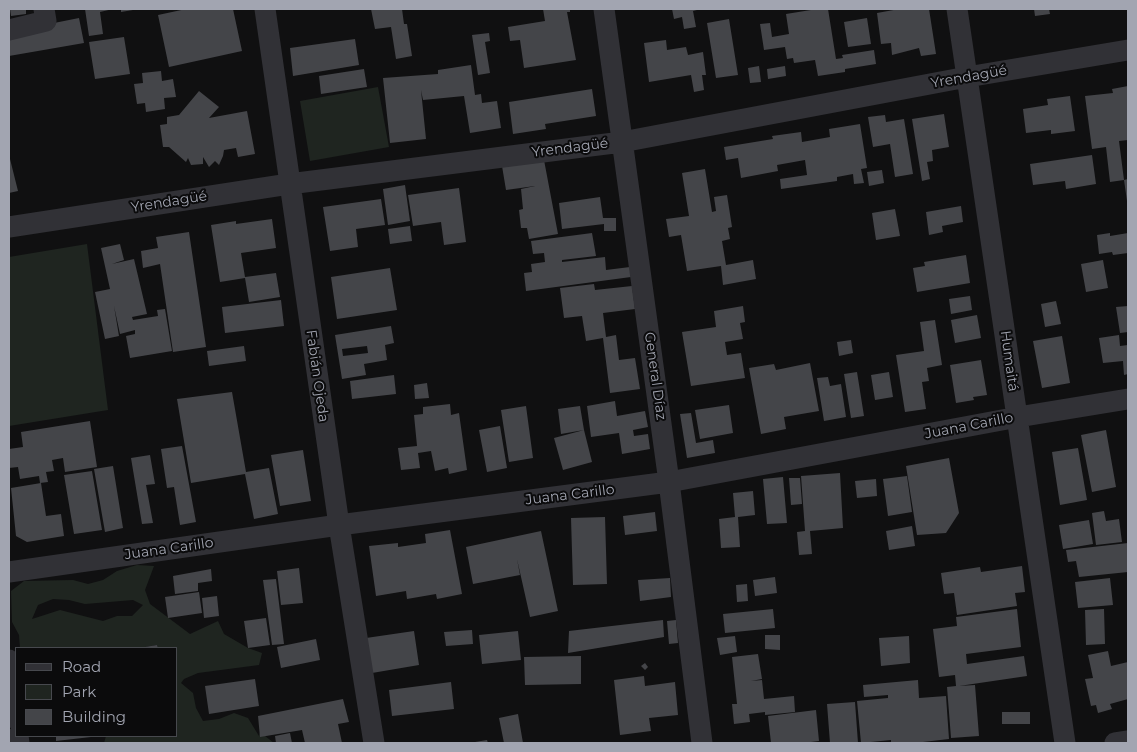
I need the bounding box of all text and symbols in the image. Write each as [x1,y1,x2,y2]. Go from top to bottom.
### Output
street label: Yrendagüé [930,62,1008,92]
street label: Yrendagüé [531,135,609,161]
street label: Yrendagüé [130,188,208,216]
street label: Fabián Ojeda [302,329,332,423]
street label: Humaitá [996,330,1022,392]
street label: General Díaz [641,331,669,421]
street label: Juana Carillo [923,409,1015,443]
street label: Juana Carillo [524,481,616,509]
street label: Juana Carillo [123,534,215,564]
legend [15,647,178,737]
text: Road [62,657,101,676]
text: Park [62,682,96,701]
text: Building [62,707,126,726]

